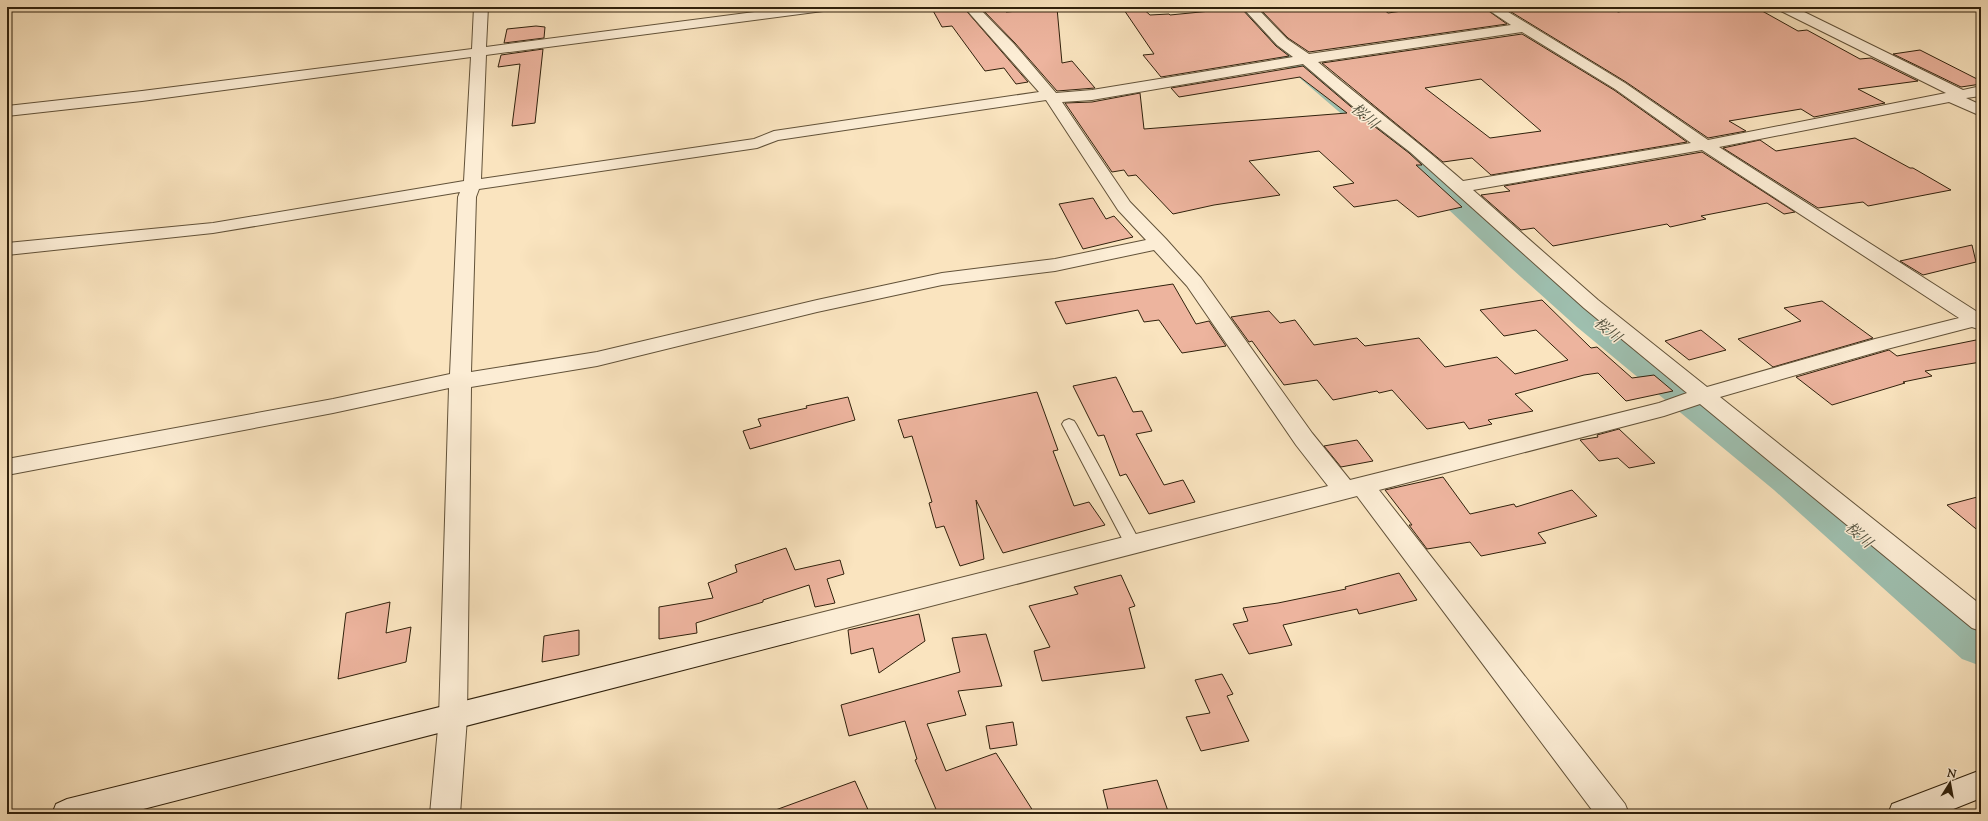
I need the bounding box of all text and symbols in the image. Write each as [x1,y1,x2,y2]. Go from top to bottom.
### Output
water label: 桜川 [1346,99,1384,136]
water label: 桜川 [1589,313,1627,350]
water label: 桜川 [1840,518,1878,555]
north arrow [1930,763,1970,803]
text: N [1945,765,1958,783]

